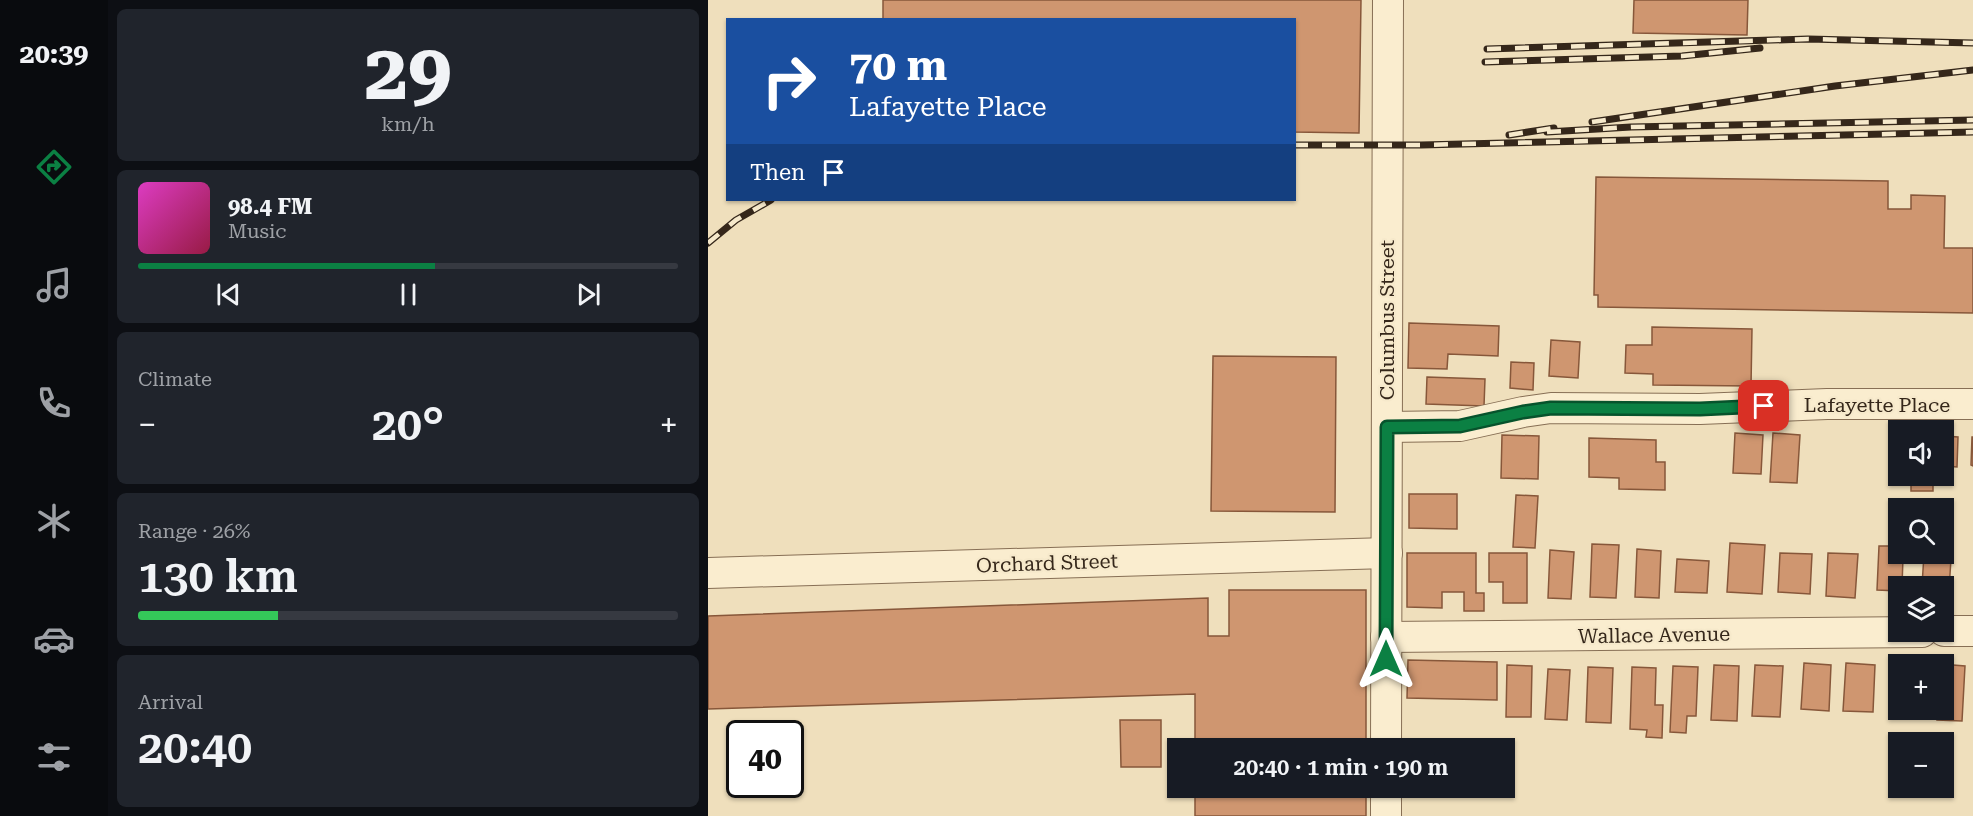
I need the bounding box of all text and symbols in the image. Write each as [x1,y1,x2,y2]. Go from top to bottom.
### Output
text: 29 [364,27,452,118]
text: 20:39 [20,38,88,70]
text: 70 m [849,41,947,90]
icon: right [750,42,828,120]
text: Lafayette Place [849,91,1047,123]
text: km/h [381,112,435,136]
icon: directions [33,146,75,188]
icon: arrive [817,156,850,189]
text: Then [750,160,805,185]
text: 98.4 FM [228,194,312,219]
text: Music [228,219,287,243]
street label: Columbus Street [1375,239,1399,400]
icon: music [33,264,75,306]
icon: previous [212,278,245,311]
icon: pause [392,278,425,311]
icon: next [572,278,605,311]
text: Climate [138,367,212,391]
pin [1738,380,1789,431]
icon: phone [33,382,75,424]
icon: arrive [1747,389,1780,422]
street label: Lafayette Place [1804,393,1950,417]
text: 20° [372,398,444,451]
text: − [138,405,156,444]
text: + [660,405,678,444]
map controls [1888,420,1954,798]
button: sound [1888,420,1954,486]
button: search [1888,498,1954,564]
icon: climate [33,500,75,542]
text: Range · 26% [138,519,250,543]
street label: Orchard Street [976,549,1119,577]
text: 130 km [138,550,298,603]
button: layers [1888,576,1954,642]
icon: car [33,618,75,660]
street label: Wallace Avenue [1578,622,1730,648]
position arrow [1354,627,1418,691]
button: + [1888,654,1954,720]
text: Arrival [138,690,203,714]
speed limit sign: 40 [726,720,804,798]
text: 20:40 [138,721,252,774]
button: − [1888,732,1954,798]
icon: filters [33,736,75,778]
text: 20:40 · 1 min · 190 m [1234,755,1448,780]

